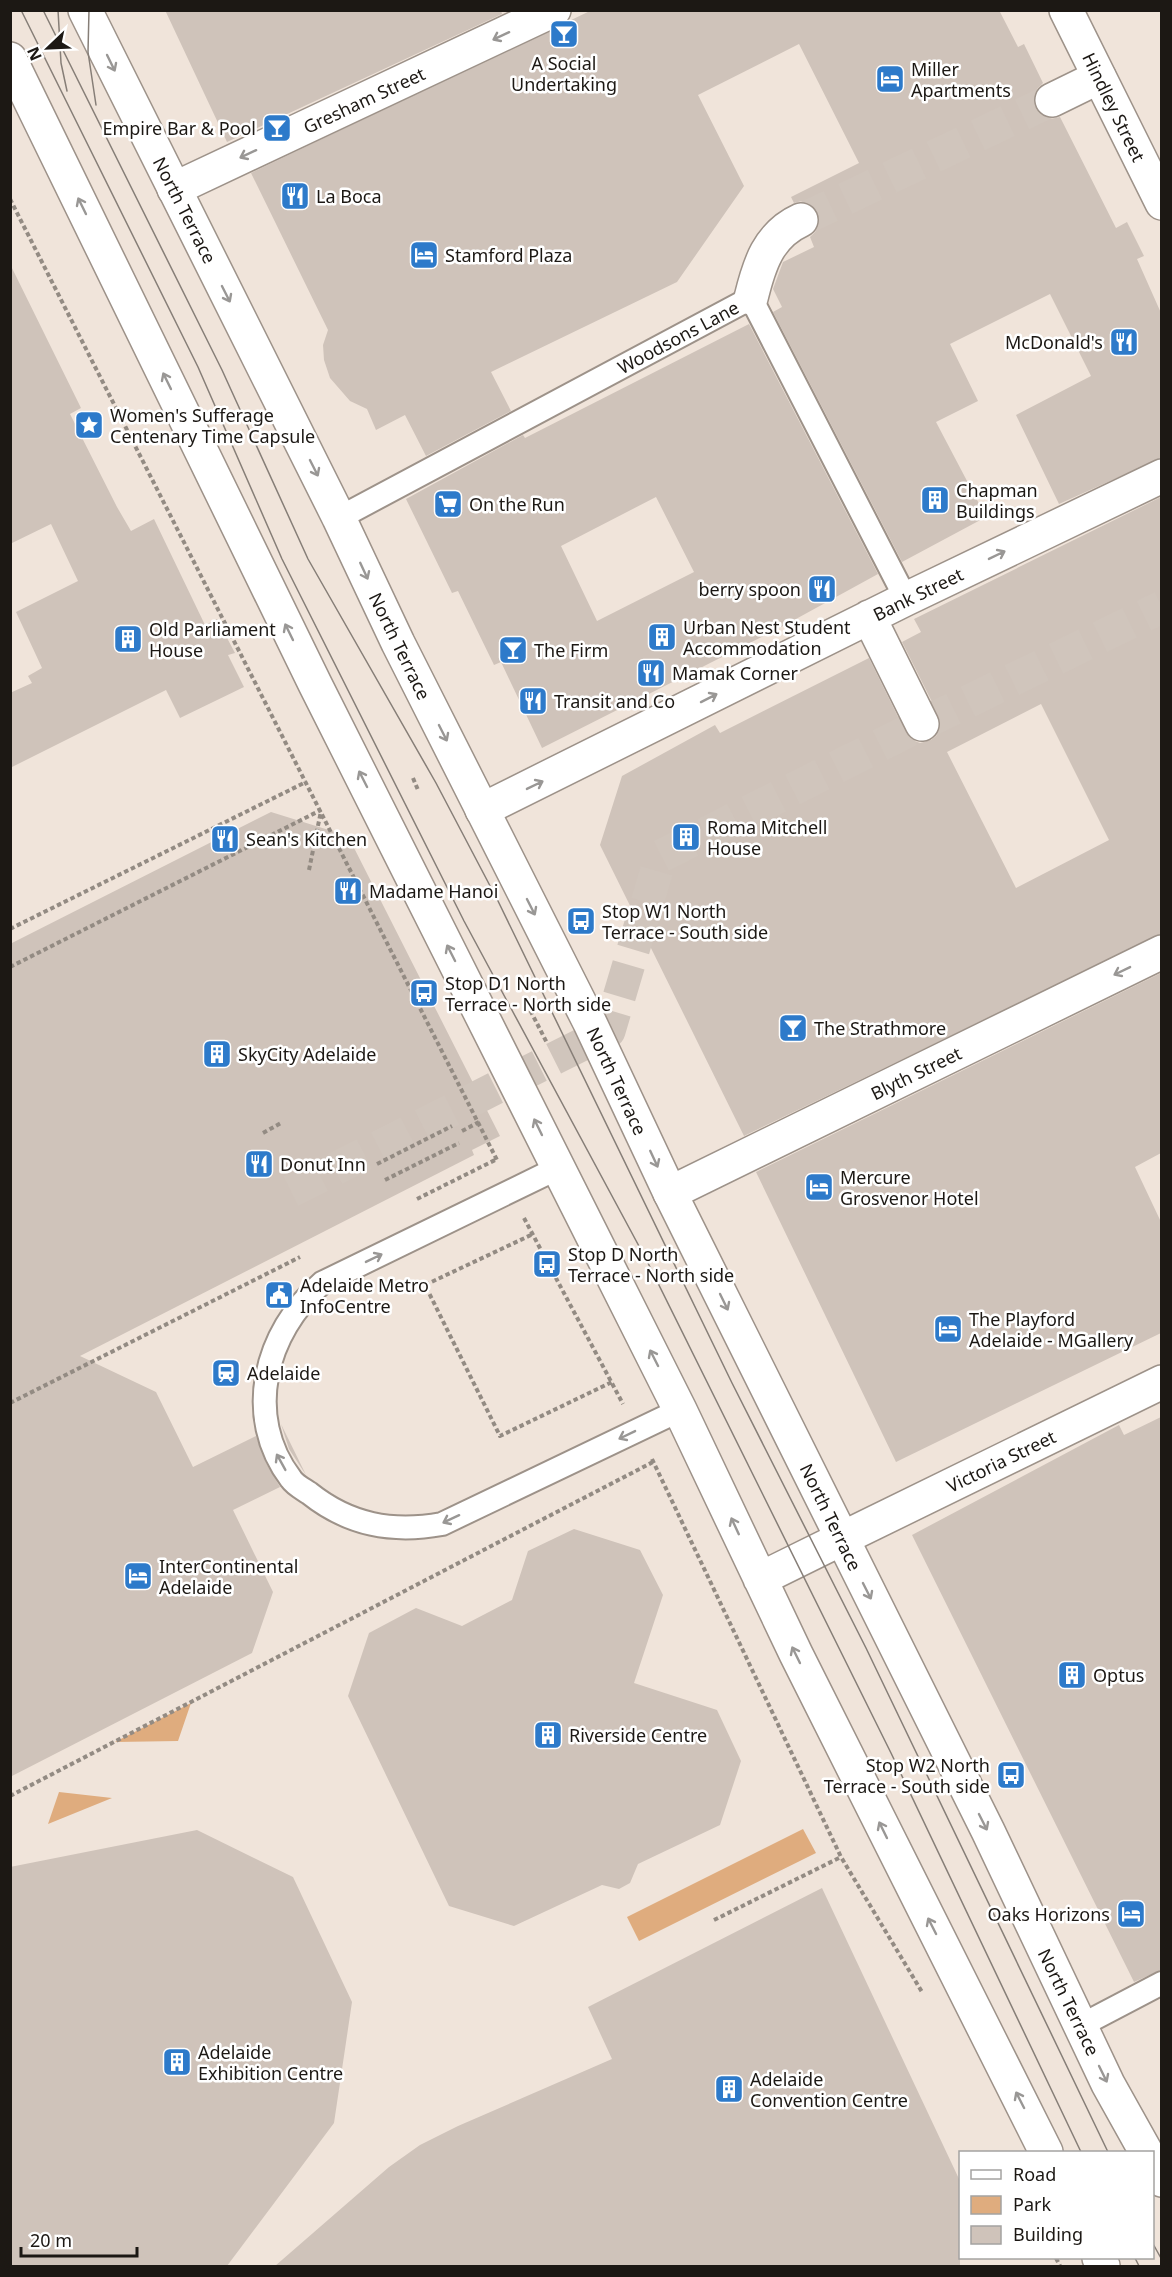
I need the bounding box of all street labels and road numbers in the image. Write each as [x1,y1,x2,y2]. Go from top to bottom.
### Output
street label: Hindley Street [1077,48,1151,166]
street label: Gresham Street [299,61,429,139]
street label: North Terrace [148,153,222,267]
street label: Woodsons Lane [613,295,743,379]
street label: Bank Street [869,562,968,626]
street label: North Terrace [364,588,436,704]
street label: North Terrace [581,1023,653,1139]
street label: Blyth Street [867,1040,966,1105]
street label: Victoria Street [942,1424,1060,1498]
street label: North Terrace [795,1459,867,1575]
street label: North Terrace [1033,1944,1105,2060]

